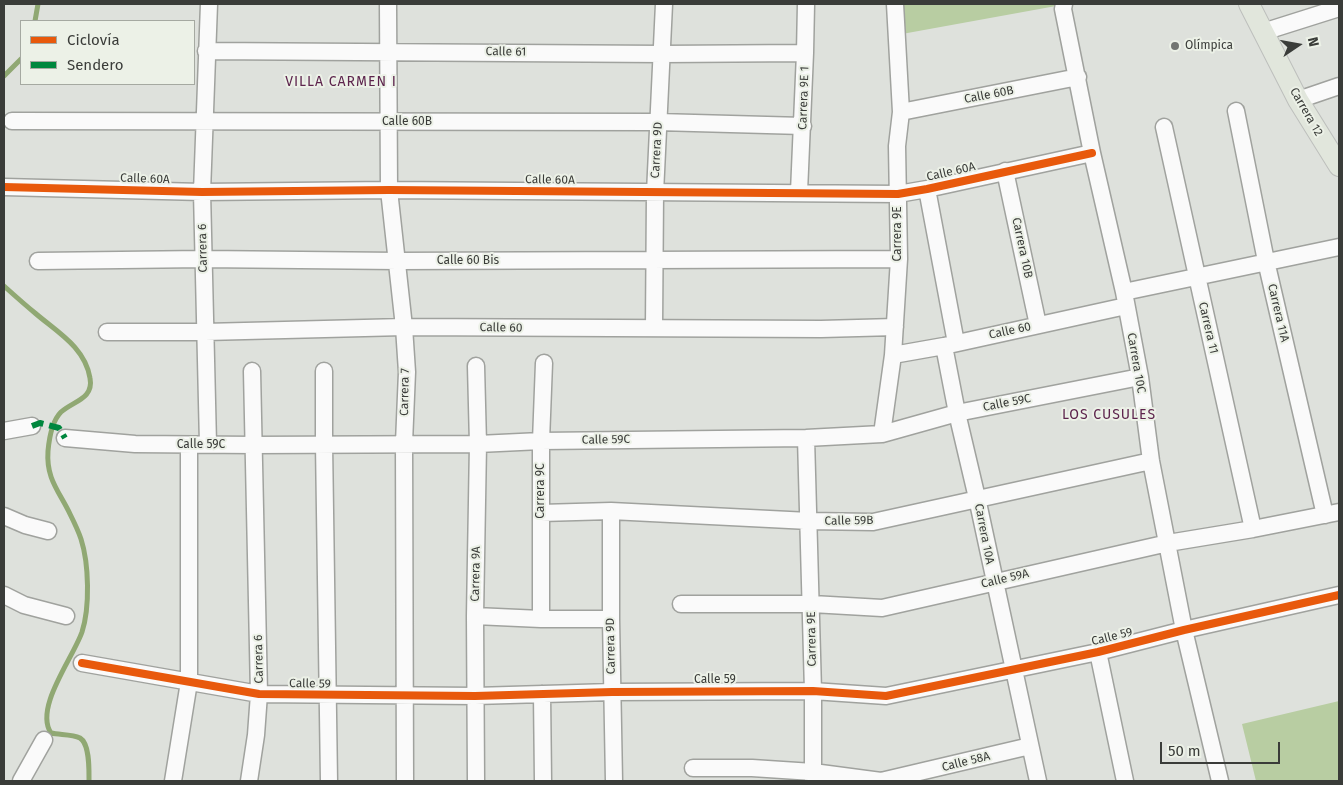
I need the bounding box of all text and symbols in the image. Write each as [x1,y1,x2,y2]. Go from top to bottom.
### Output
legend [20,20,195,85]
north arrow [1273,20,1323,70]
text: Ciclovía [67,31,120,49]
text: N [1304,35,1322,48]
place label: Olímpica [1185,39,1233,53]
marker: Olímpica [1169,40,1181,52]
street label: Calle 61 [486,44,526,60]
text: Sendero [67,56,123,74]
street label: Carrera 9E 1 [796,66,812,130]
district label: VILLA CARMEN I [283,74,399,90]
street label: Calle 60B [963,83,1015,107]
street label: Carrera 12 [1286,85,1326,139]
street label: Calle 60B [382,115,432,129]
street label: Carrera 9D [648,121,666,179]
street label: Calle 60A [925,159,977,185]
street label: Calle 60A [120,171,170,187]
street label: Calle 60A [525,172,575,188]
street label: Carrera 9E [891,206,905,262]
street label: Carrera 10B [1009,216,1035,280]
street label: Carrera 6 [195,223,211,273]
street label: Calle 60 Bis [437,254,499,268]
street label: Carrera 11A [1264,282,1292,344]
street label: Carrera 11 [1195,301,1221,355]
street label: Calle 60 [479,320,523,336]
street label: Calle 60 [988,320,1032,342]
street label: Carrera 10C [1124,332,1148,394]
street label: Carrera 7 [397,368,413,416]
street label: Calle 59C [982,391,1032,415]
district label: LOS CUSULES [1061,407,1157,423]
street label: Calle 59C [582,432,630,448]
street label: Calle 59C [177,438,225,452]
street label: Carrera 9C [534,463,548,519]
street label: Carrera 10A [971,503,997,565]
street label: Calle 59B [824,513,874,529]
street label: Carrera 9A [468,546,484,602]
street label: Calle 59A [980,567,1030,591]
street label: Carrera 9E [804,611,820,667]
street label: Carrera 9D [603,618,619,674]
street label: Calle 59 [1090,625,1134,649]
street label: Carrera 6 [251,634,267,684]
street label: Calle 59 [694,673,736,687]
street label: Calle 59 [289,676,331,692]
scale bar [1163,732,1283,764]
text: 50 m [1168,742,1201,760]
street label: Calle 58A [940,749,992,775]

